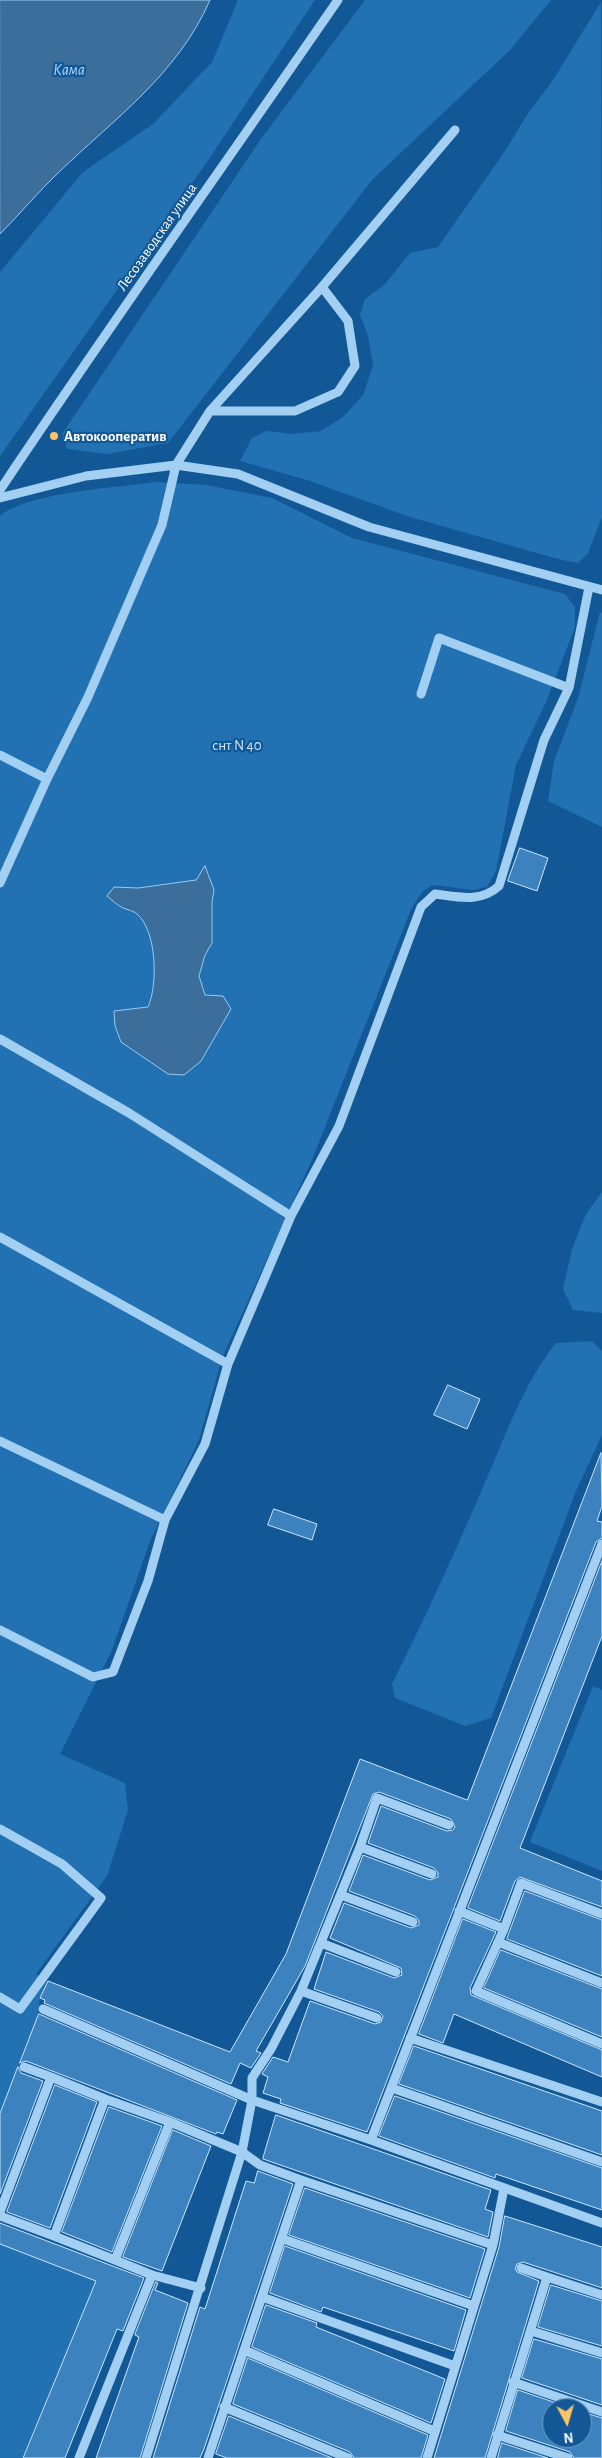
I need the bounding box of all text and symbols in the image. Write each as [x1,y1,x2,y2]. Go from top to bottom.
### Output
water label: Кама [53,60,85,80]
street label: Лесозаводская улица [113,180,201,294]
place label: Автокооператив [64,427,166,445]
marker: Автокооператив [48,430,60,442]
park label: снт N 40 [212,736,262,754]
north arrow [542,2398,592,2448]
text: N [563,2429,574,2444]

